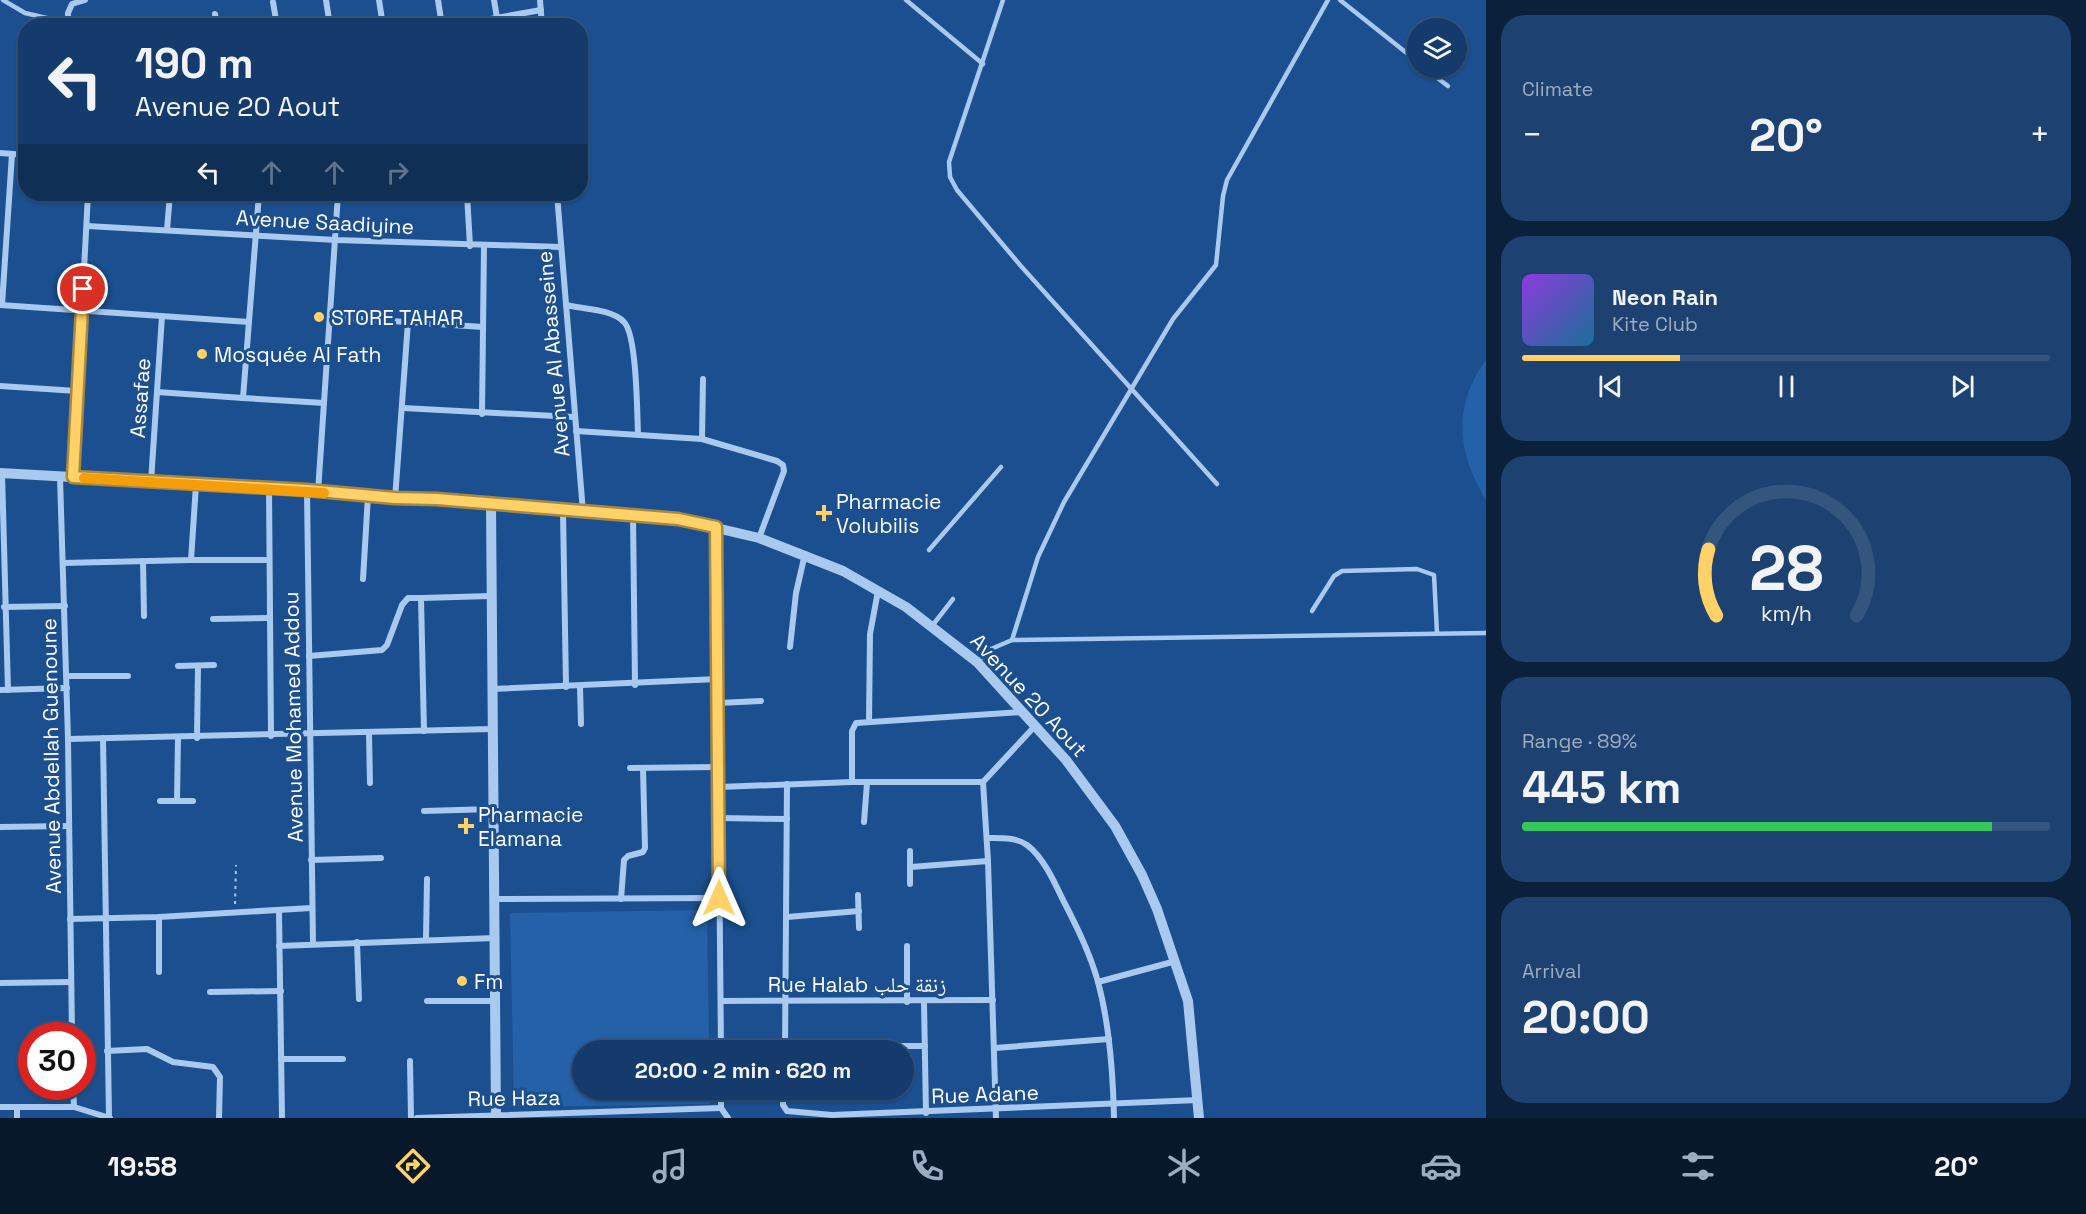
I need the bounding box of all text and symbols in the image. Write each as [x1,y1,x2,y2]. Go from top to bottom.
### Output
map controls [1407,18,1467,78]
button: layers [1407,18,1467,78]
text: 190 m [135,37,254,90]
icon: left [36,42,114,120]
text: Climate [1522,76,1593,102]
text: Avenue 20 Aout [135,89,340,124]
text: 20° [1749,107,1823,164]
text: − [1522,114,1542,156]
text: + [2030,114,2050,156]
icon: left [192,156,225,189]
icon: ahead [255,156,288,189]
icon: ahead [318,156,351,189]
icon: right [381,156,414,189]
street label: Avenue Saadiyine [235,204,415,240]
street label: Avenue Al Abasseine [531,250,575,458]
pin [57,263,108,314]
icon: arrive [66,272,99,305]
text: Neon Rain [1612,283,1718,311]
place label: STORE TAHAR [331,304,463,331]
marker: STORE TAHAR [312,310,326,324]
text: Kite Club [1612,311,1698,337]
place label: Mosquée Al Fath [214,341,381,368]
marker: Mosquée Al Fath [195,347,209,361]
street label: Assafae [124,357,156,439]
icon: previous [1594,370,1627,403]
icon: pause [1770,370,1803,403]
icon: next [1946,370,1979,403]
place label: Pharmacie Volubilis [836,488,941,539]
marker: Pharmacie Volubilis [817,506,831,520]
text: 28 [1749,529,1823,608]
street label: Avenue Mohamed Addou [277,591,309,843]
text: km/h [1760,600,1812,627]
street label: Avenue Abdellah Guenoune [35,618,67,894]
street label: Avenue 20 Aout [965,627,1093,763]
text: Range · 89% [1522,728,1637,754]
text: 445 km [1522,759,1681,816]
place label: Pharmacie Elamana [478,801,583,852]
marker: Pharmacie Elamana [459,819,473,833]
position arrow [687,866,751,930]
text: Arrival [1522,958,1581,984]
place label: Fm [474,968,503,995]
street label: Rue Halab زنقة حلب [768,971,946,998]
marker: Fm [455,974,469,988]
text: 20:00 [1522,989,1650,1046]
speed limit sign: 30 [18,1022,96,1100]
text: 20:00 · 2 min · 620 m [635,1056,851,1084]
street label: Rue Adane [931,1079,1039,1109]
street label: Rue Haza [467,1084,561,1112]
icon: directions [392,1145,434,1187]
icon: music [649,1145,691,1187]
icon: phone [906,1145,948,1187]
icon: climate [1163,1145,1205,1187]
icon: car [1420,1145,1462,1187]
icon: filters [1677,1145,1719,1187]
text: 19:58 [108,1149,177,1184]
text: 20° [1934,1149,1978,1184]

